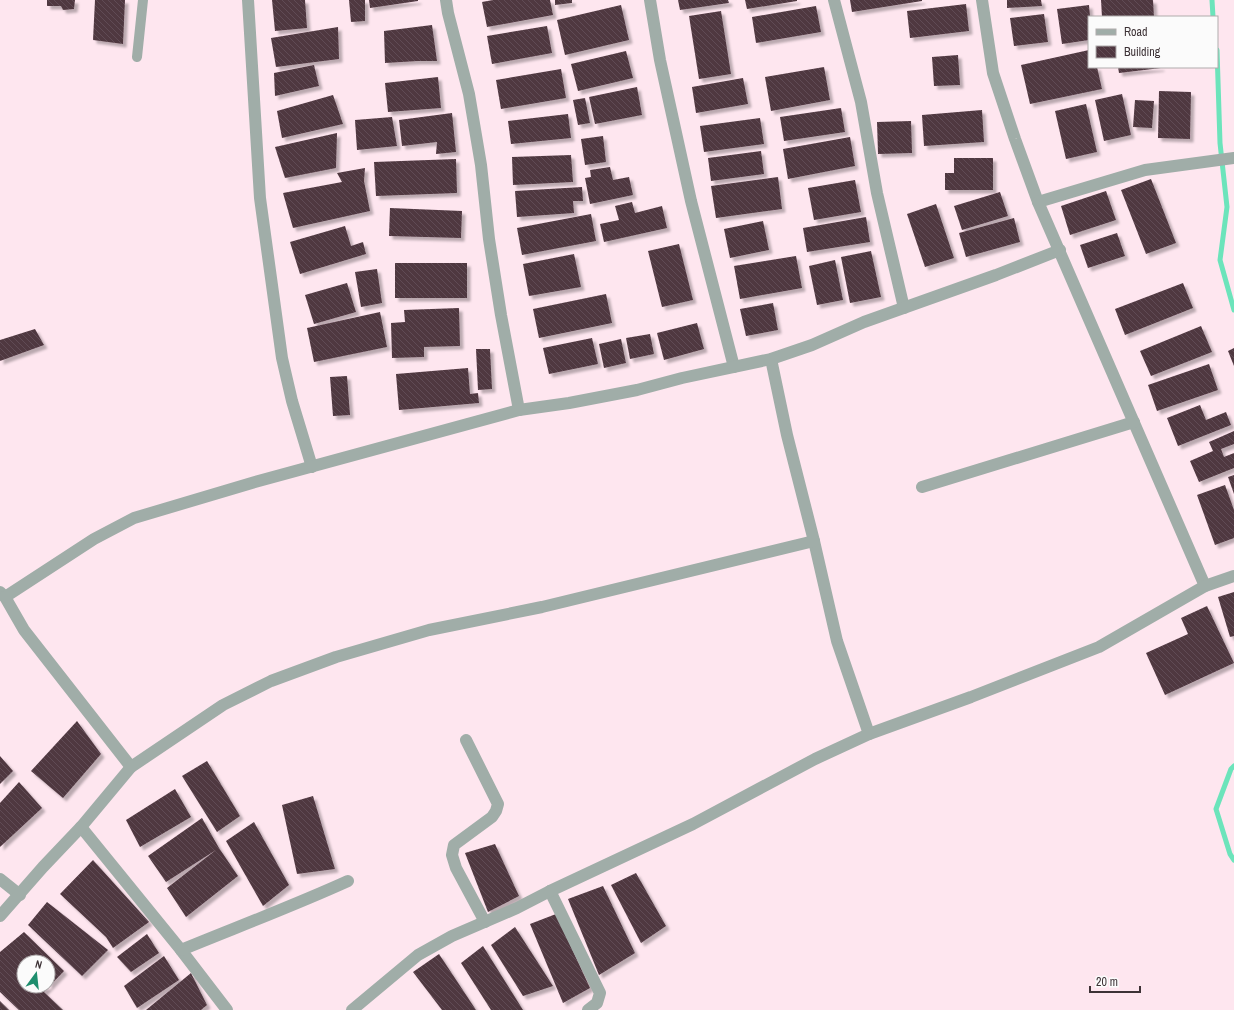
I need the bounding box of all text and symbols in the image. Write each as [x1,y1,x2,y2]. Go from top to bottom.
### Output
legend [1088,16,1218,68]
text: Road [1124,24,1148,40]
text: Building [1124,44,1161,60]
north arrow [16,954,56,994]
text: N [34,957,44,972]
scale bar [1090,968,1140,994]
text: 20 m [1096,974,1118,990]

